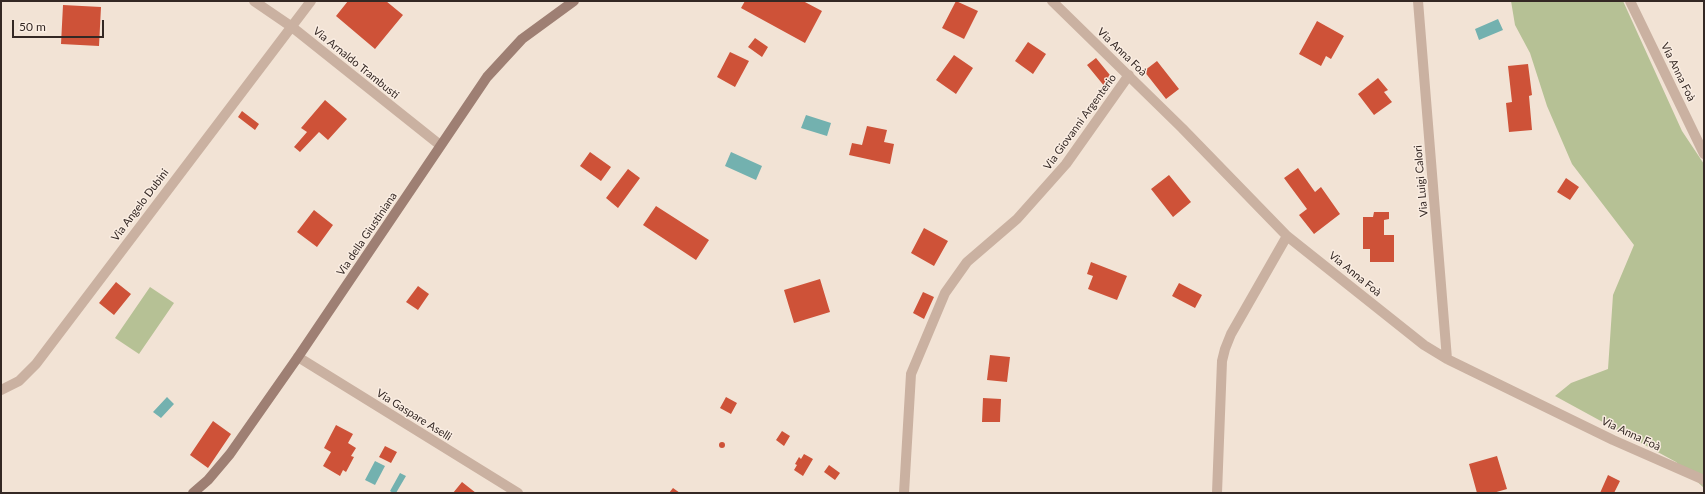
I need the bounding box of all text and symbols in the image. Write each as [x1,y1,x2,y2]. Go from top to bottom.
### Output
scale bar [14,12,106,38]
text: 50 m [19,19,46,34]
street label: Via Arnaldo Trambusti [310,24,402,102]
street label: Via Anna Foà [1094,25,1150,79]
street label: Via Anna Foà [1658,40,1698,104]
street label: Via Giovanni Argenterio [1041,72,1119,172]
street label: Via Luigi Calori [1411,145,1431,217]
street label: Via Angelo Dubini [109,166,171,244]
street label: Via della Giustiniana [334,190,400,278]
street label: Via Anna Foà [1326,249,1384,299]
street label: Via Gaspare Aselli [374,386,454,444]
street label: Via Anna Foà [1599,415,1663,453]

